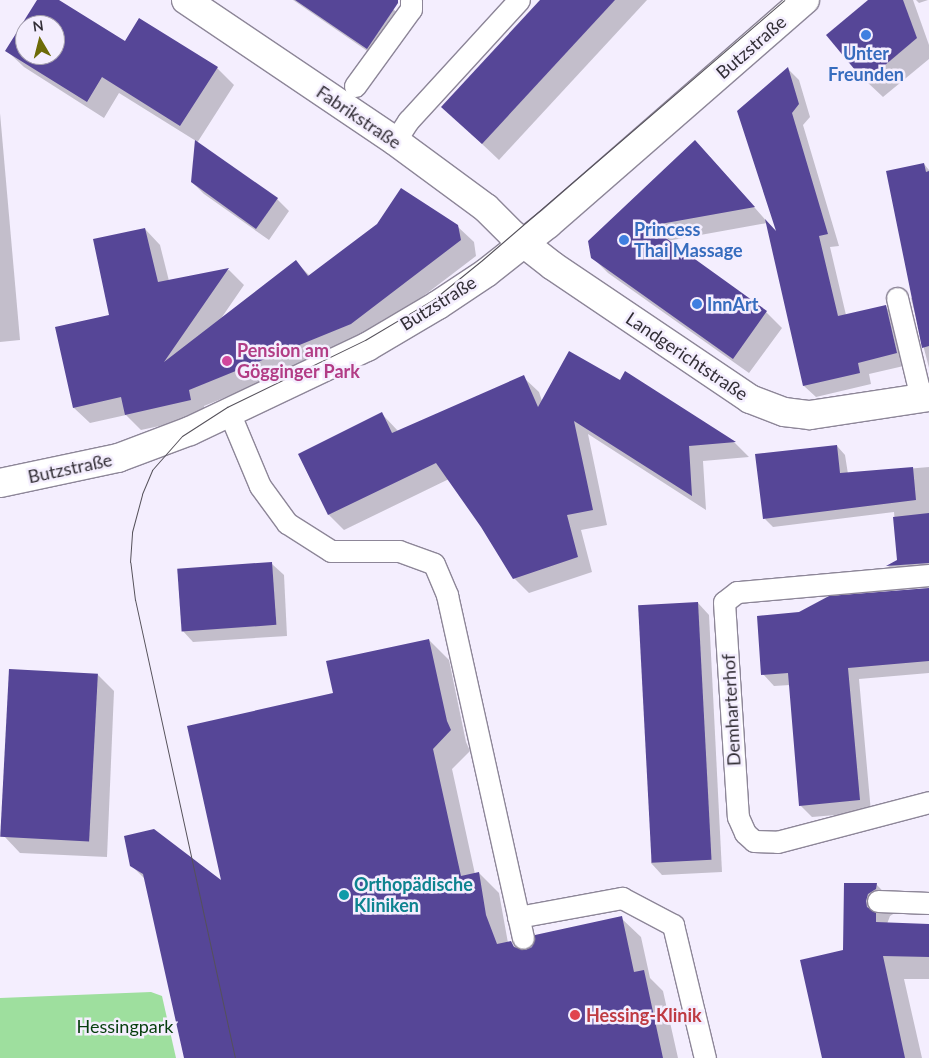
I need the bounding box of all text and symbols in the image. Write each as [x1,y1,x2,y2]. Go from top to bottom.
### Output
street label: Butzstraße [712,11,790,83]
north arrow [15,15,65,65]
text: N [31,16,45,35]
marker: Unter Freunden [860,29,872,41]
place label: Unter Freunden [828,43,904,86]
street label: Fabrikstraße [313,81,405,153]
place label: Princess Thai Massage [634,219,743,262]
marker: Princess Thai Massage [618,234,630,246]
street label: Butzstraße [396,271,480,335]
place label: InnArt [707,293,758,315]
marker: InnArt [691,298,703,310]
street label: Landgerichtstraße [622,307,752,405]
place label: Pension am Gögginger Park [237,340,360,382]
marker: Pension am Gögginger Park [221,355,233,367]
street label: Butzstraße [26,449,114,487]
street label: Demharterhof [717,653,745,767]
place label: Orthopädische Kliniken [354,874,473,916]
marker: Orthopädische Kliniken [338,889,350,901]
place label: Hessing-Klinik [586,1004,702,1026]
marker: Hessing-Klinik [568,1008,582,1022]
park label: Hessingpark [76,1015,174,1037]

